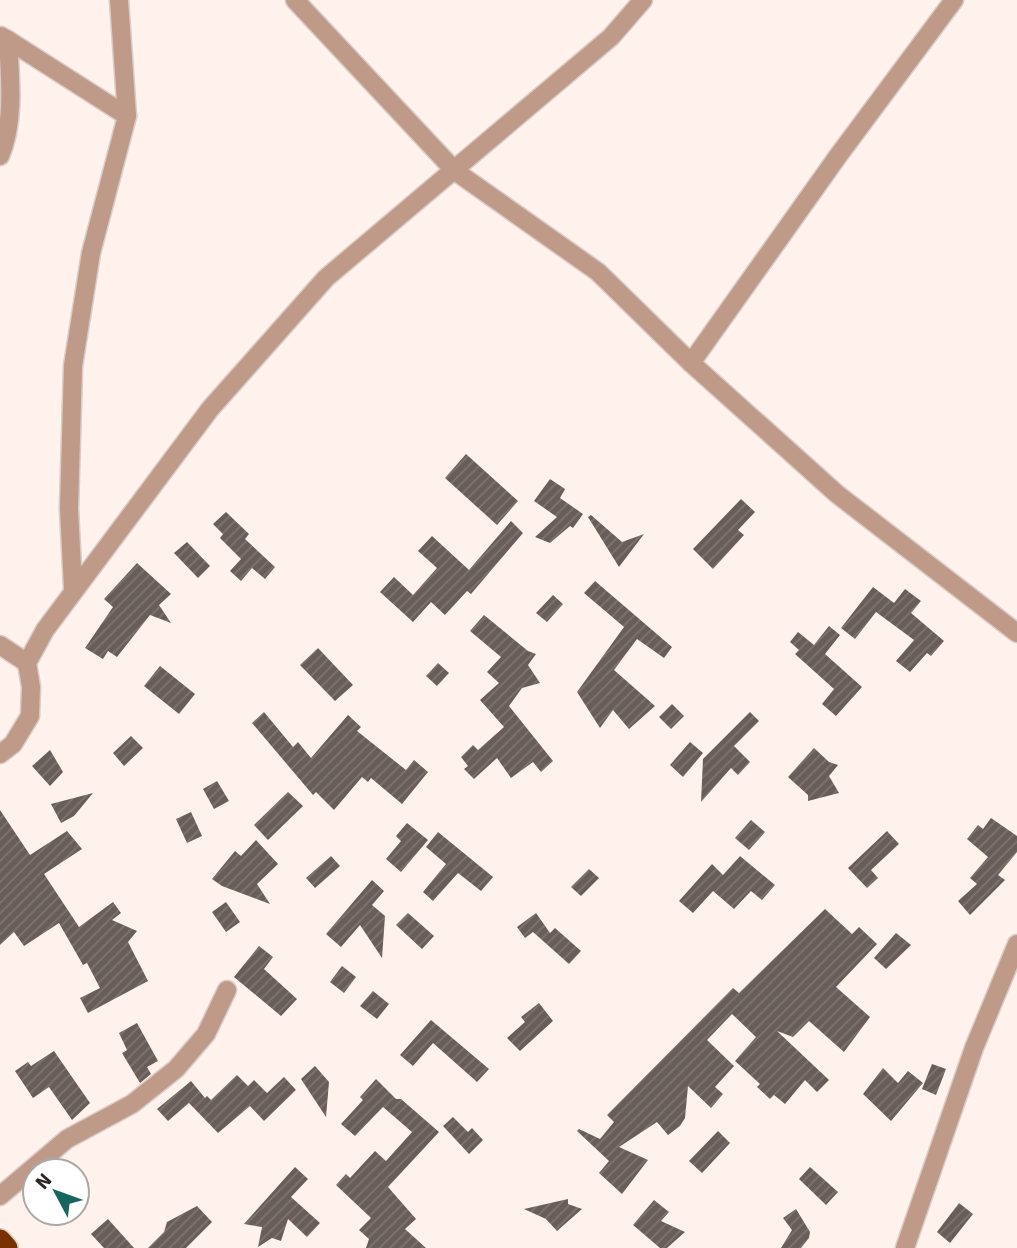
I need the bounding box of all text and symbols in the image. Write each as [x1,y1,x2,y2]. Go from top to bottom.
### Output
north arrow [21,1157,91,1227]
text: N [31,1169,57,1194]

